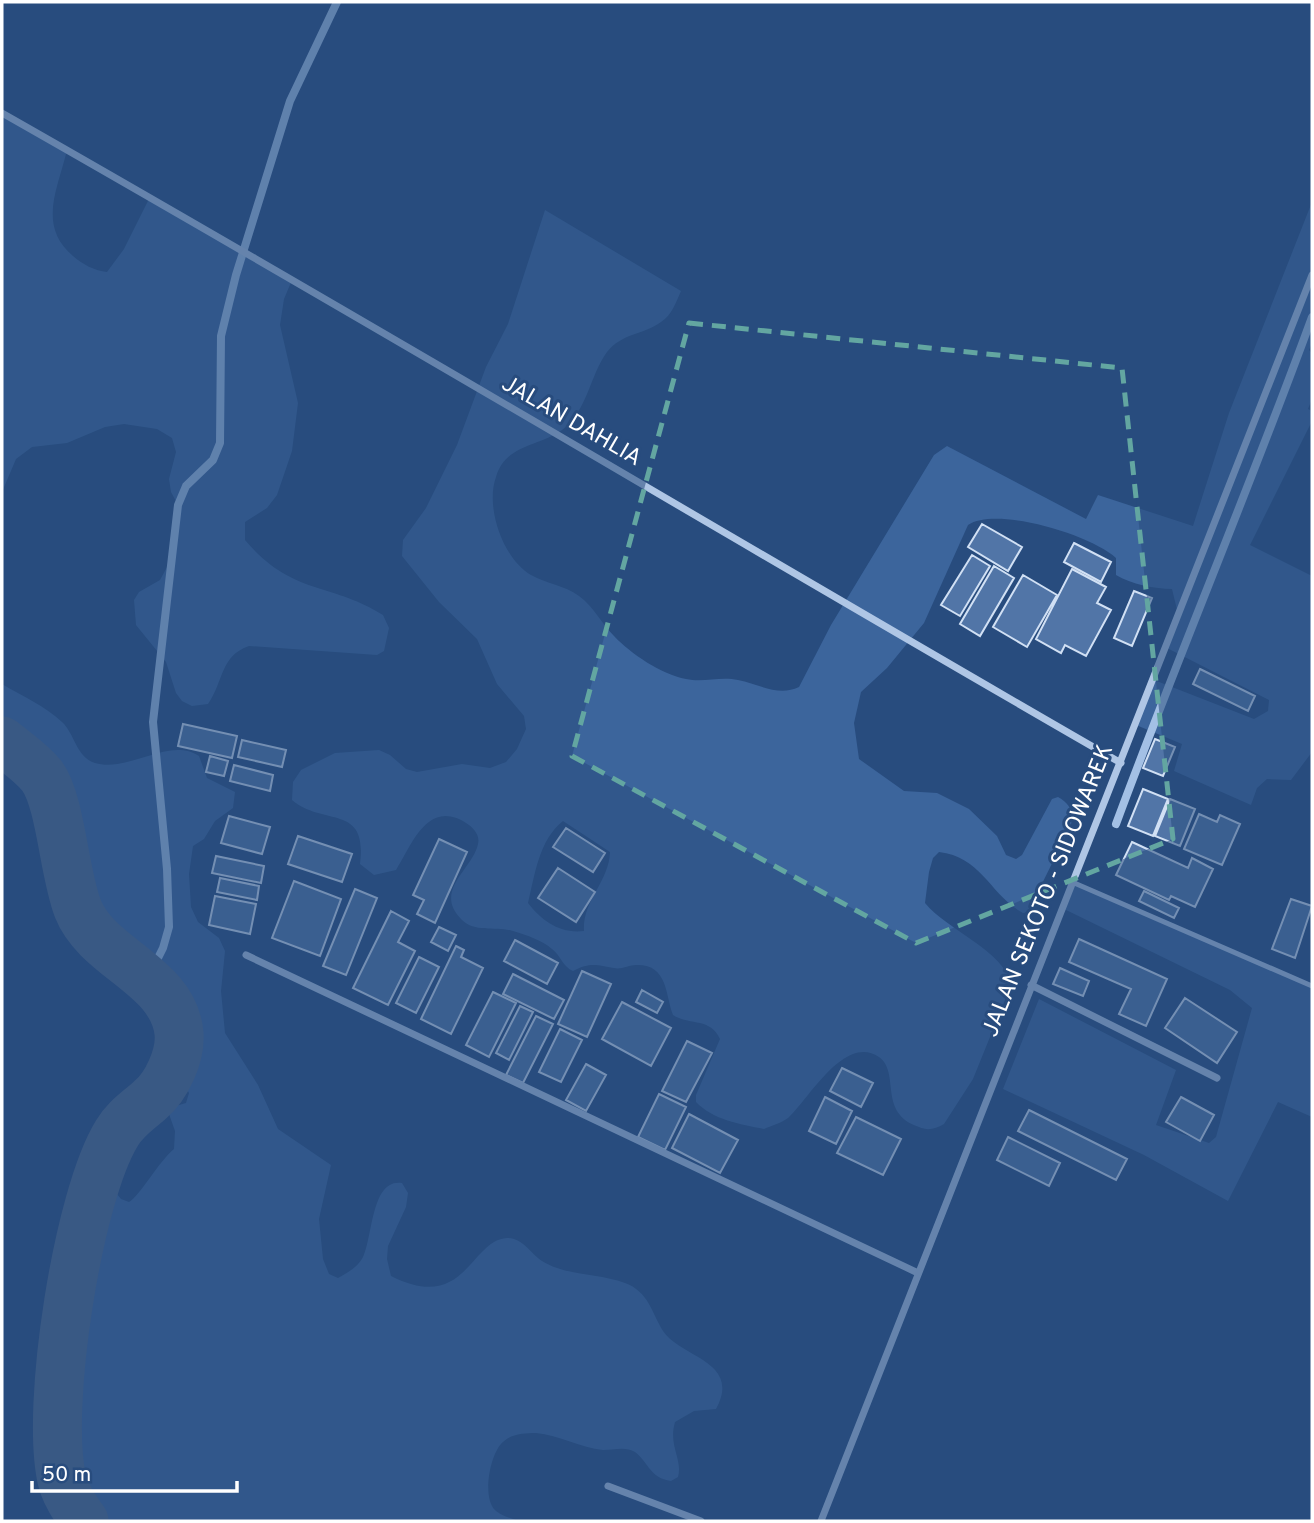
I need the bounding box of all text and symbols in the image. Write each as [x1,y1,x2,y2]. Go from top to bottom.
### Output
street label: JALAN DAHLIA [496,370,646,474]
street label: JALAN SEKOTO - SIDOWAREK [977,740,1121,1042]
scale bar [32,1450,236,1494]
text: 50 m [42,1462,91,1489]

